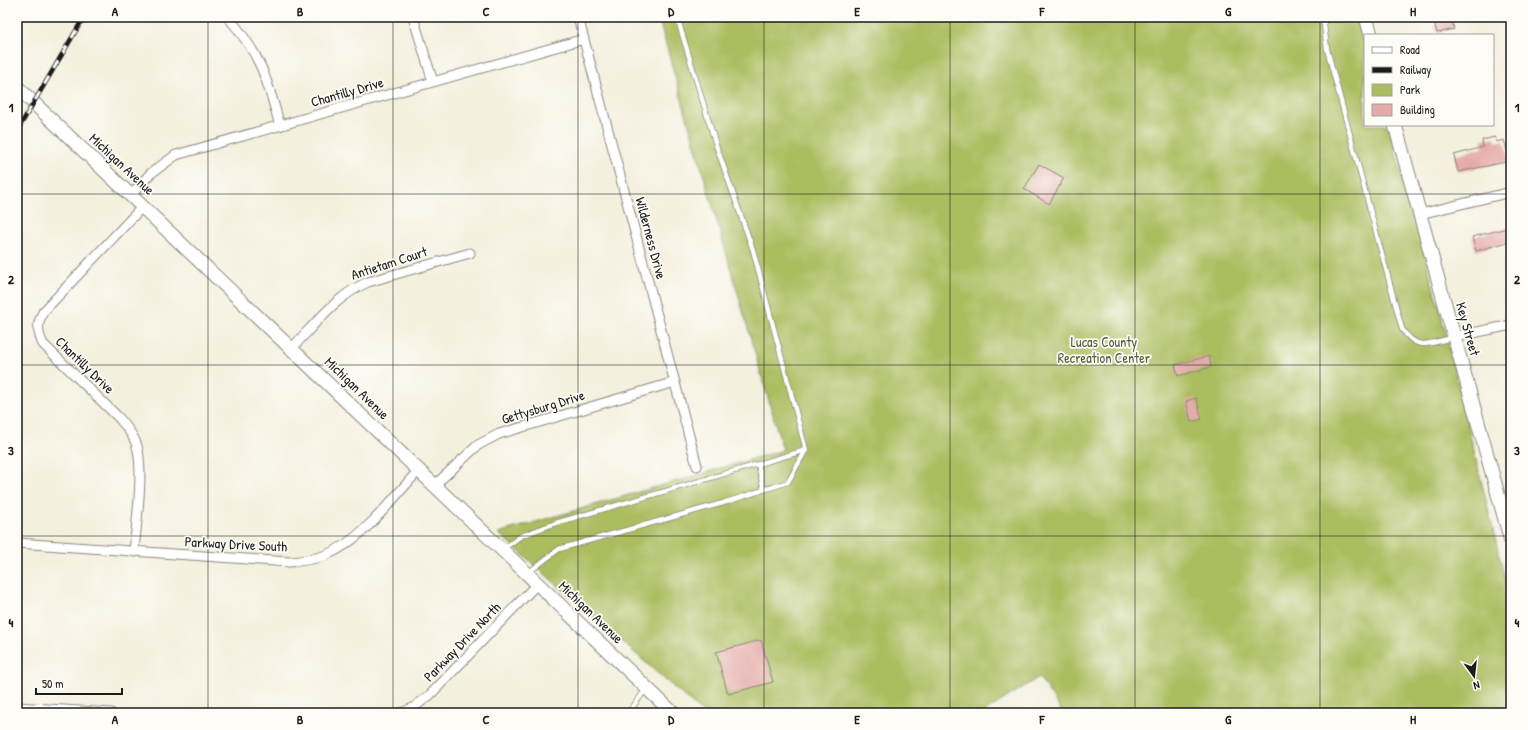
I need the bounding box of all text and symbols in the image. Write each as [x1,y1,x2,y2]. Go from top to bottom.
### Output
text: A [112,2,119,20]
text: B [297,2,304,20]
text: C [482,2,490,20]
text: D [668,2,675,20]
text: E [854,2,860,20]
text: F [1039,2,1046,20]
text: G [1225,2,1232,20]
text: H [1410,2,1416,20]
legend [1364,34,1494,126]
text: Road [1400,41,1420,58]
text: Railway [1400,61,1431,78]
street label: Chantilly Drive [308,72,386,112]
text: Park [1400,81,1420,98]
text: 1 [9,98,14,116]
text: 1 [1515,98,1520,116]
text: Building [1400,101,1435,118]
street label: Michigan Avenue [85,128,159,200]
street label: Wilderness Drive [631,195,672,281]
street label: Antietam Court [348,241,429,284]
text: 2 [8,270,15,288]
text: 2 [1514,270,1521,288]
street label: Key Street [1451,300,1485,358]
street label: Chantilly Drive [51,332,119,398]
park label: Lucas County Recreation Center [1058,332,1151,367]
street label: Michigan Avenue [320,352,394,424]
street label: Gettysburg Drive [499,385,587,429]
text: 3 [8,441,14,459]
text: 3 [1514,441,1520,459]
street label: Parkway Drive South [184,531,288,557]
street label: Michigan Avenue [554,576,628,648]
street label: Parkway Drive North [419,598,505,686]
text: 4 [9,613,14,631]
text: 4 [1515,613,1520,631]
north arrow [1454,656,1494,696]
scale bar [36,670,122,696]
text: 50 m [42,675,63,692]
text: N [1472,678,1481,693]
text: A [112,710,119,728]
text: B [297,710,304,728]
text: C [482,710,490,728]
text: D [668,710,675,728]
text: E [854,710,860,728]
text: F [1039,710,1046,728]
text: G [1225,710,1232,728]
text: H [1410,710,1416,728]

